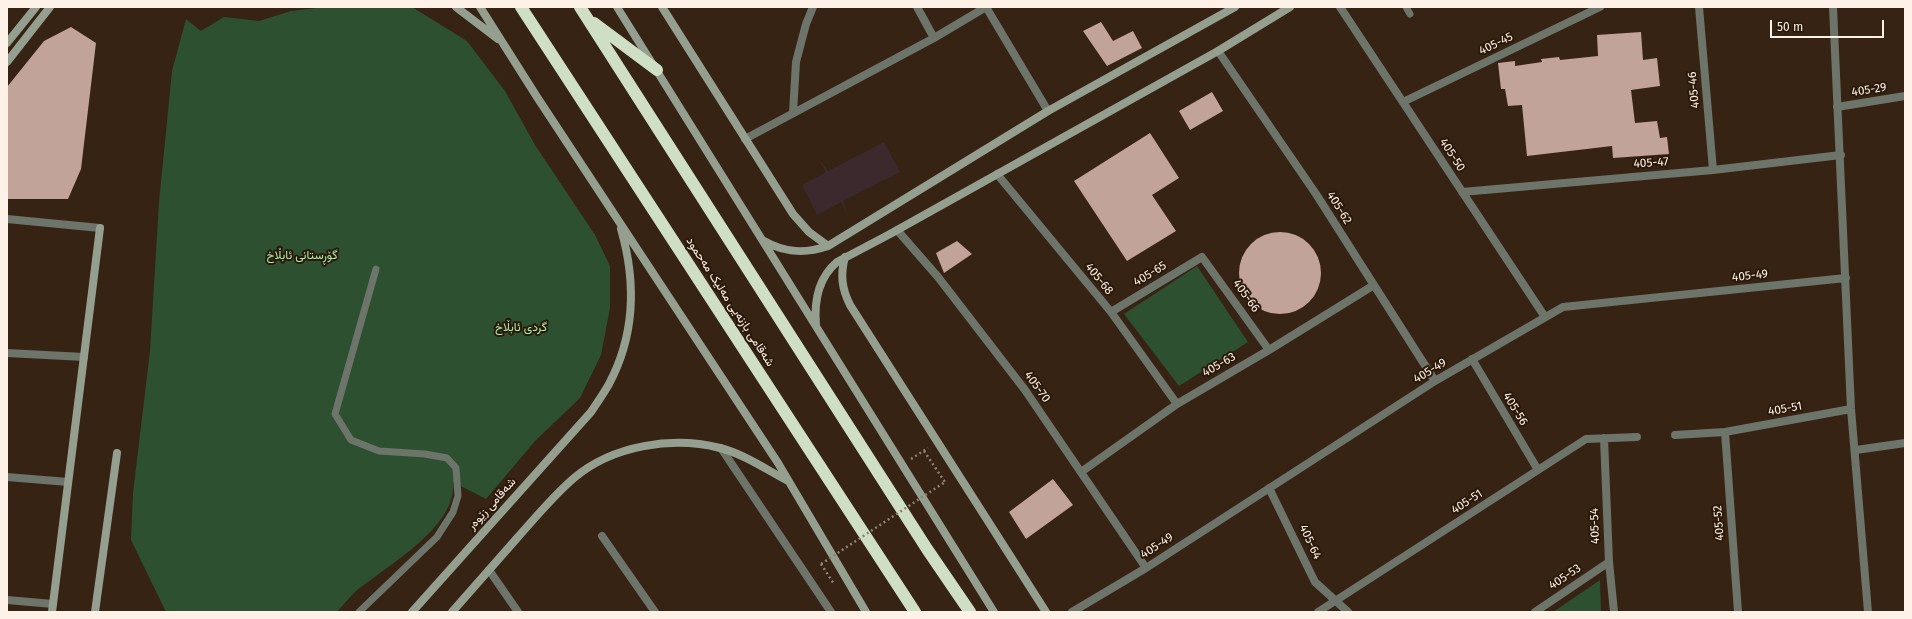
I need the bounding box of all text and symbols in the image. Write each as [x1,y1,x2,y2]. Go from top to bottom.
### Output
scale bar [1772,12,1886,38]
text: 50 m [1777,20,1803,34]
street label: 405-45 [1477,30,1515,58]
street label: 405-46 [1685,71,1703,109]
street label: 405-29 [1850,80,1888,100]
street label: 405-50 [1436,136,1468,174]
street label: 405-47 [1633,155,1669,171]
street label: 405-62 [1323,189,1355,227]
street label: شەقامی بازنەیی مەلیک مەحمود [683,235,777,369]
park label: گۆڕستانی ئابڵاخ [266,249,338,263]
street label: 405-65 [1131,258,1169,290]
street label: 405-68 [1082,260,1116,298]
street label: 405-49 [1731,267,1769,285]
street label: 405-66 [1229,277,1263,315]
park label: گردی ئابڵاخ [495,321,547,335]
street label: 405-63 [1200,350,1238,380]
street label: 405-49 [1411,355,1449,387]
street label: 405-70 [1021,369,1053,405]
street label: 405-56 [1500,390,1530,428]
street label: 405-51 [1767,399,1803,419]
street label: شەقامی زێوەر [465,475,519,533]
street label: 405-51 [1449,487,1485,517]
street label: 405-52 [1711,505,1727,541]
street label: 405-54 [1587,508,1603,544]
street label: 405-64 [1296,522,1324,562]
street label: 405-49 [1138,530,1176,562]
street label: 405-53 [1546,561,1584,593]

